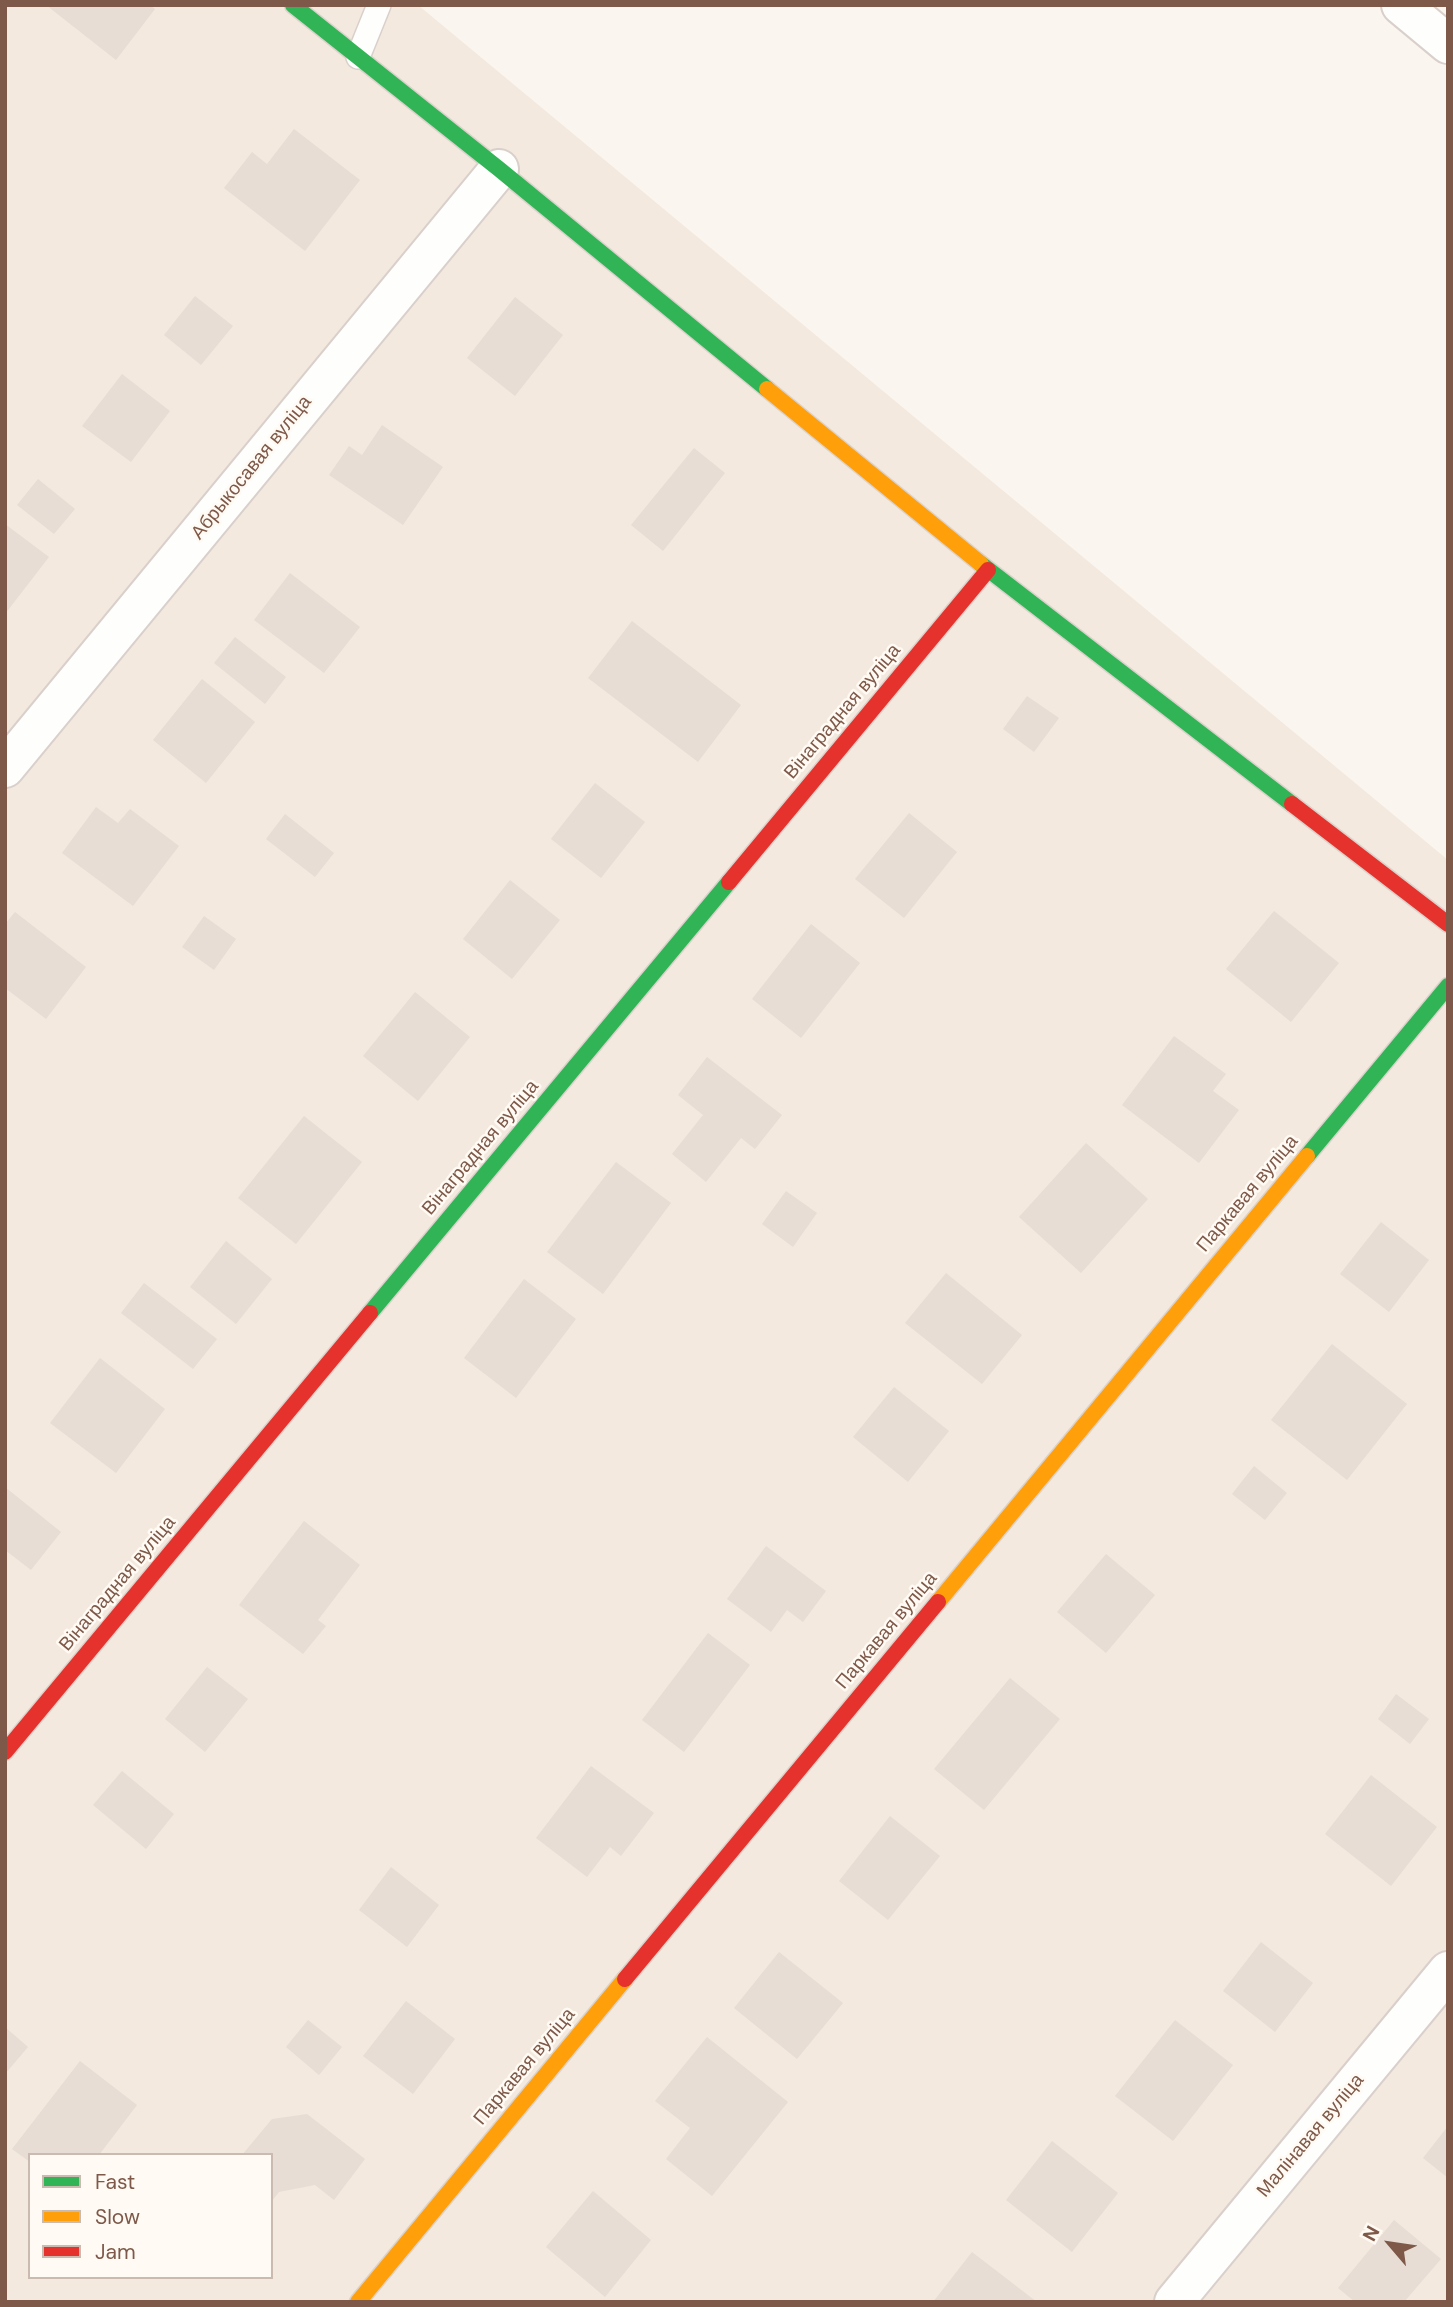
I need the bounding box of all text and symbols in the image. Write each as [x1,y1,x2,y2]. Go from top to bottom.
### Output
street label: Абрыкосавая вуліца [187,392,317,544]
street label: Вінаградная вуліца [780,640,906,784]
street label: Вінаградная вуліца [418,1076,544,1220]
street label: Паркавая вуліца [1193,1131,1303,1257]
street label: Вінаградная вуліца [55,1512,181,1656]
street label: Паркавая вуліца [832,1568,942,1694]
street label: Паркавая вуліца [470,2004,580,2130]
street label: Малінавая вуліца [1253,2070,1369,2202]
legend [28,2153,273,2279]
text: Fast [95,2168,135,2196]
text: Slow [95,2203,140,2231]
north arrow [1355,2209,1425,2279]
text: N [1357,2221,1385,2246]
text: Jam [95,2238,136,2266]

